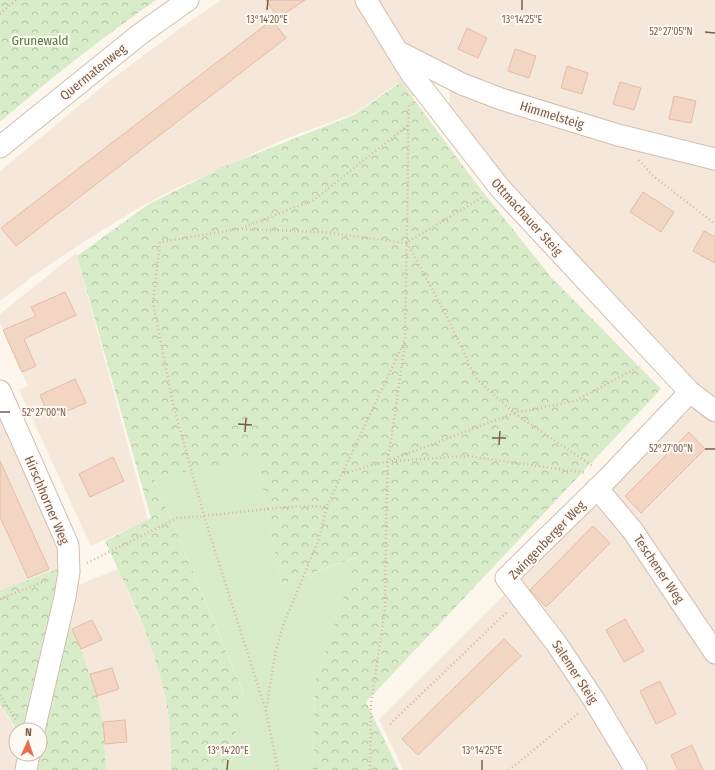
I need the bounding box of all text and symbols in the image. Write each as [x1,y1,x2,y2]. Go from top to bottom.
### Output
text: 13°14'20"E [246,14,288,26]
text: 13°14'25"E [502,14,543,26]
text: 52°27'05"N [649,26,693,38]
park label: Grunewald [12,33,68,48]
street label: Quermatenweg [57,40,130,103]
street label: Himmelsteig [518,98,587,132]
street label: Ottmachauer Steig [488,175,566,259]
text: 52°27'00"N [22,407,66,419]
text: 52°27'00"N [649,443,693,455]
street label: Hirschhorner Weg [22,453,73,547]
street label: Zwingenberger Weg [506,497,589,582]
street label: Teschener Weg [631,532,688,607]
street label: Salemer Steig [549,637,602,707]
north arrow [8,722,48,762]
text: N [25,726,32,739]
text: 13°14'20"E [207,745,249,757]
text: 13°14'25"E [462,745,503,757]

